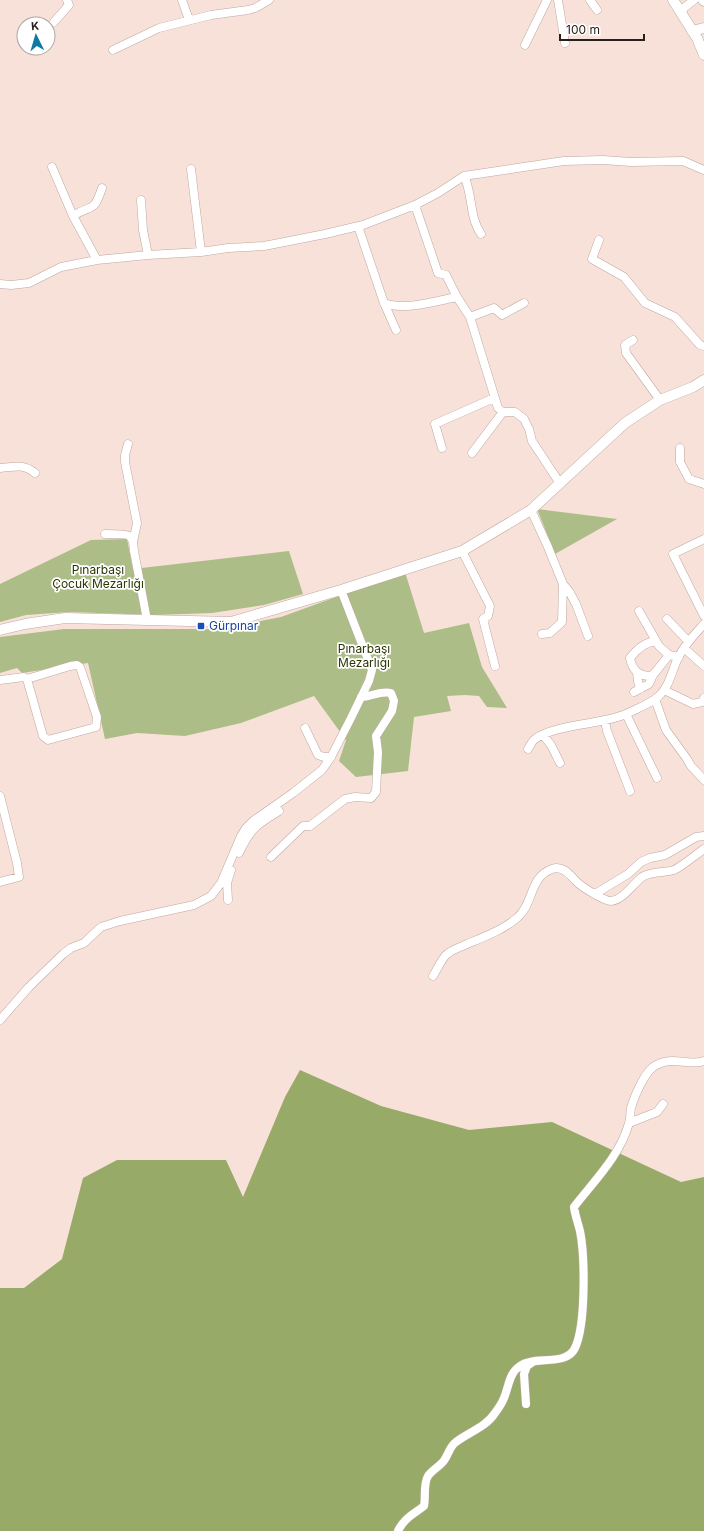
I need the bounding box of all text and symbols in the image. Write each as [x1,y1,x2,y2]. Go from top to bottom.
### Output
north arrow [16,16,56,56]
scale bar [560,16,644,42]
text: K [31,19,40,33]
text: 100 m [566,22,600,37]
park label: Pınarbaşı Çocuk Mezarlığı [52,562,144,591]
place label: Gürpınar [209,618,259,633]
marker: Gürpınar [196,621,206,631]
park label: Pınarbaşı Mezarlığı [338,641,390,670]

